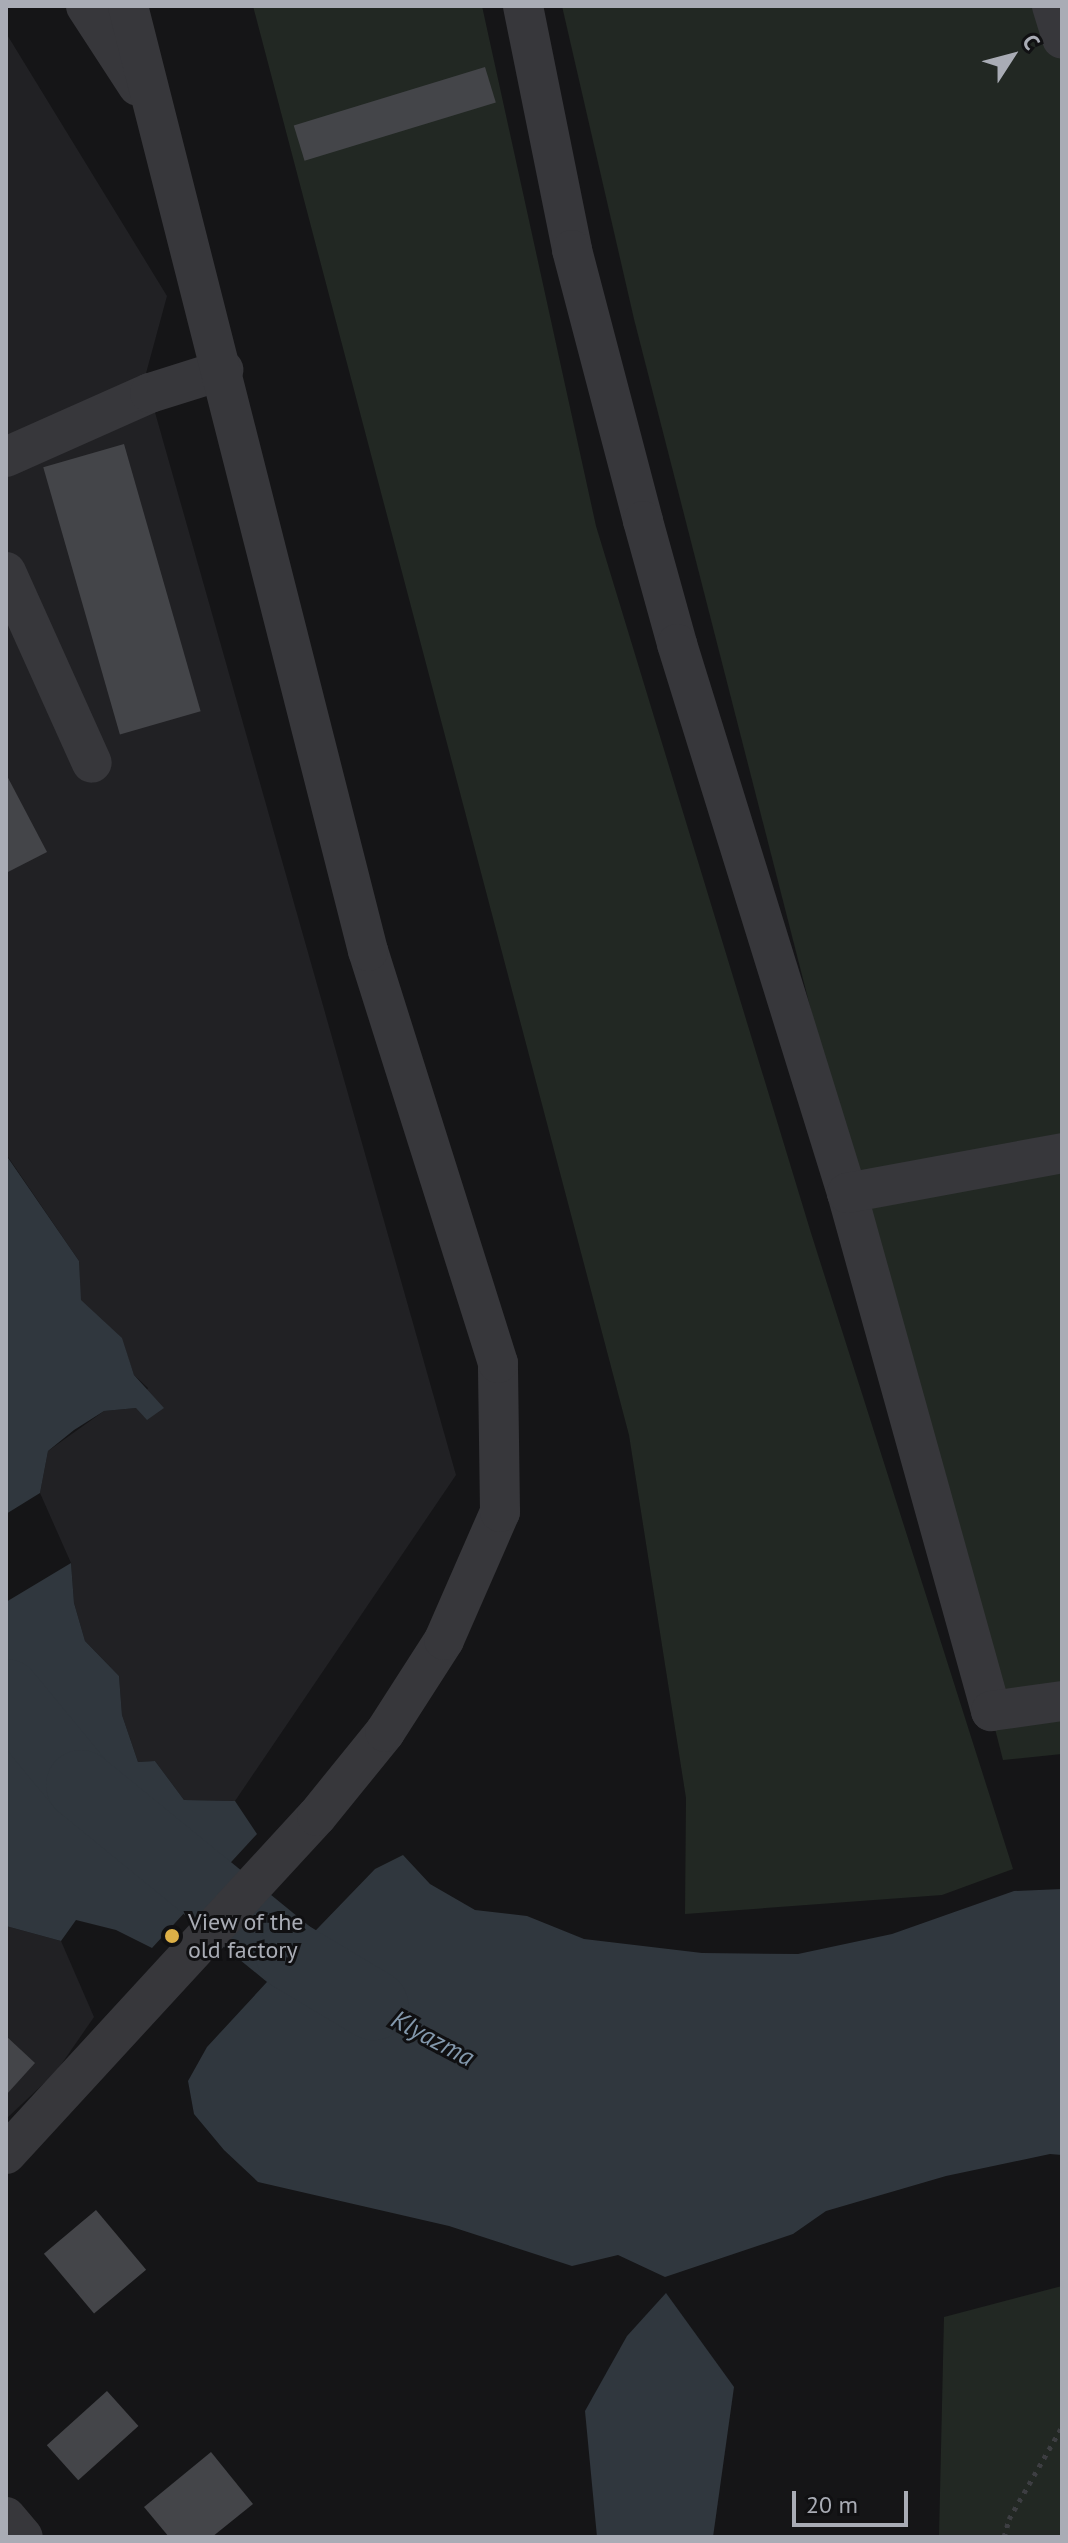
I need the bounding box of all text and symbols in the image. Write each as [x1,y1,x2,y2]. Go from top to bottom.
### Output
north arrow [972,16,1052,96]
text: С [1016,29,1046,55]
place label: View of the old factory [188,1908,304,1964]
marker: View of the old factory [163,1927,181,1945]
water label: Klyazma [386,2003,480,2073]
scale bar [796,2475,912,2525]
text: 20 m [806,2489,858,2520]

